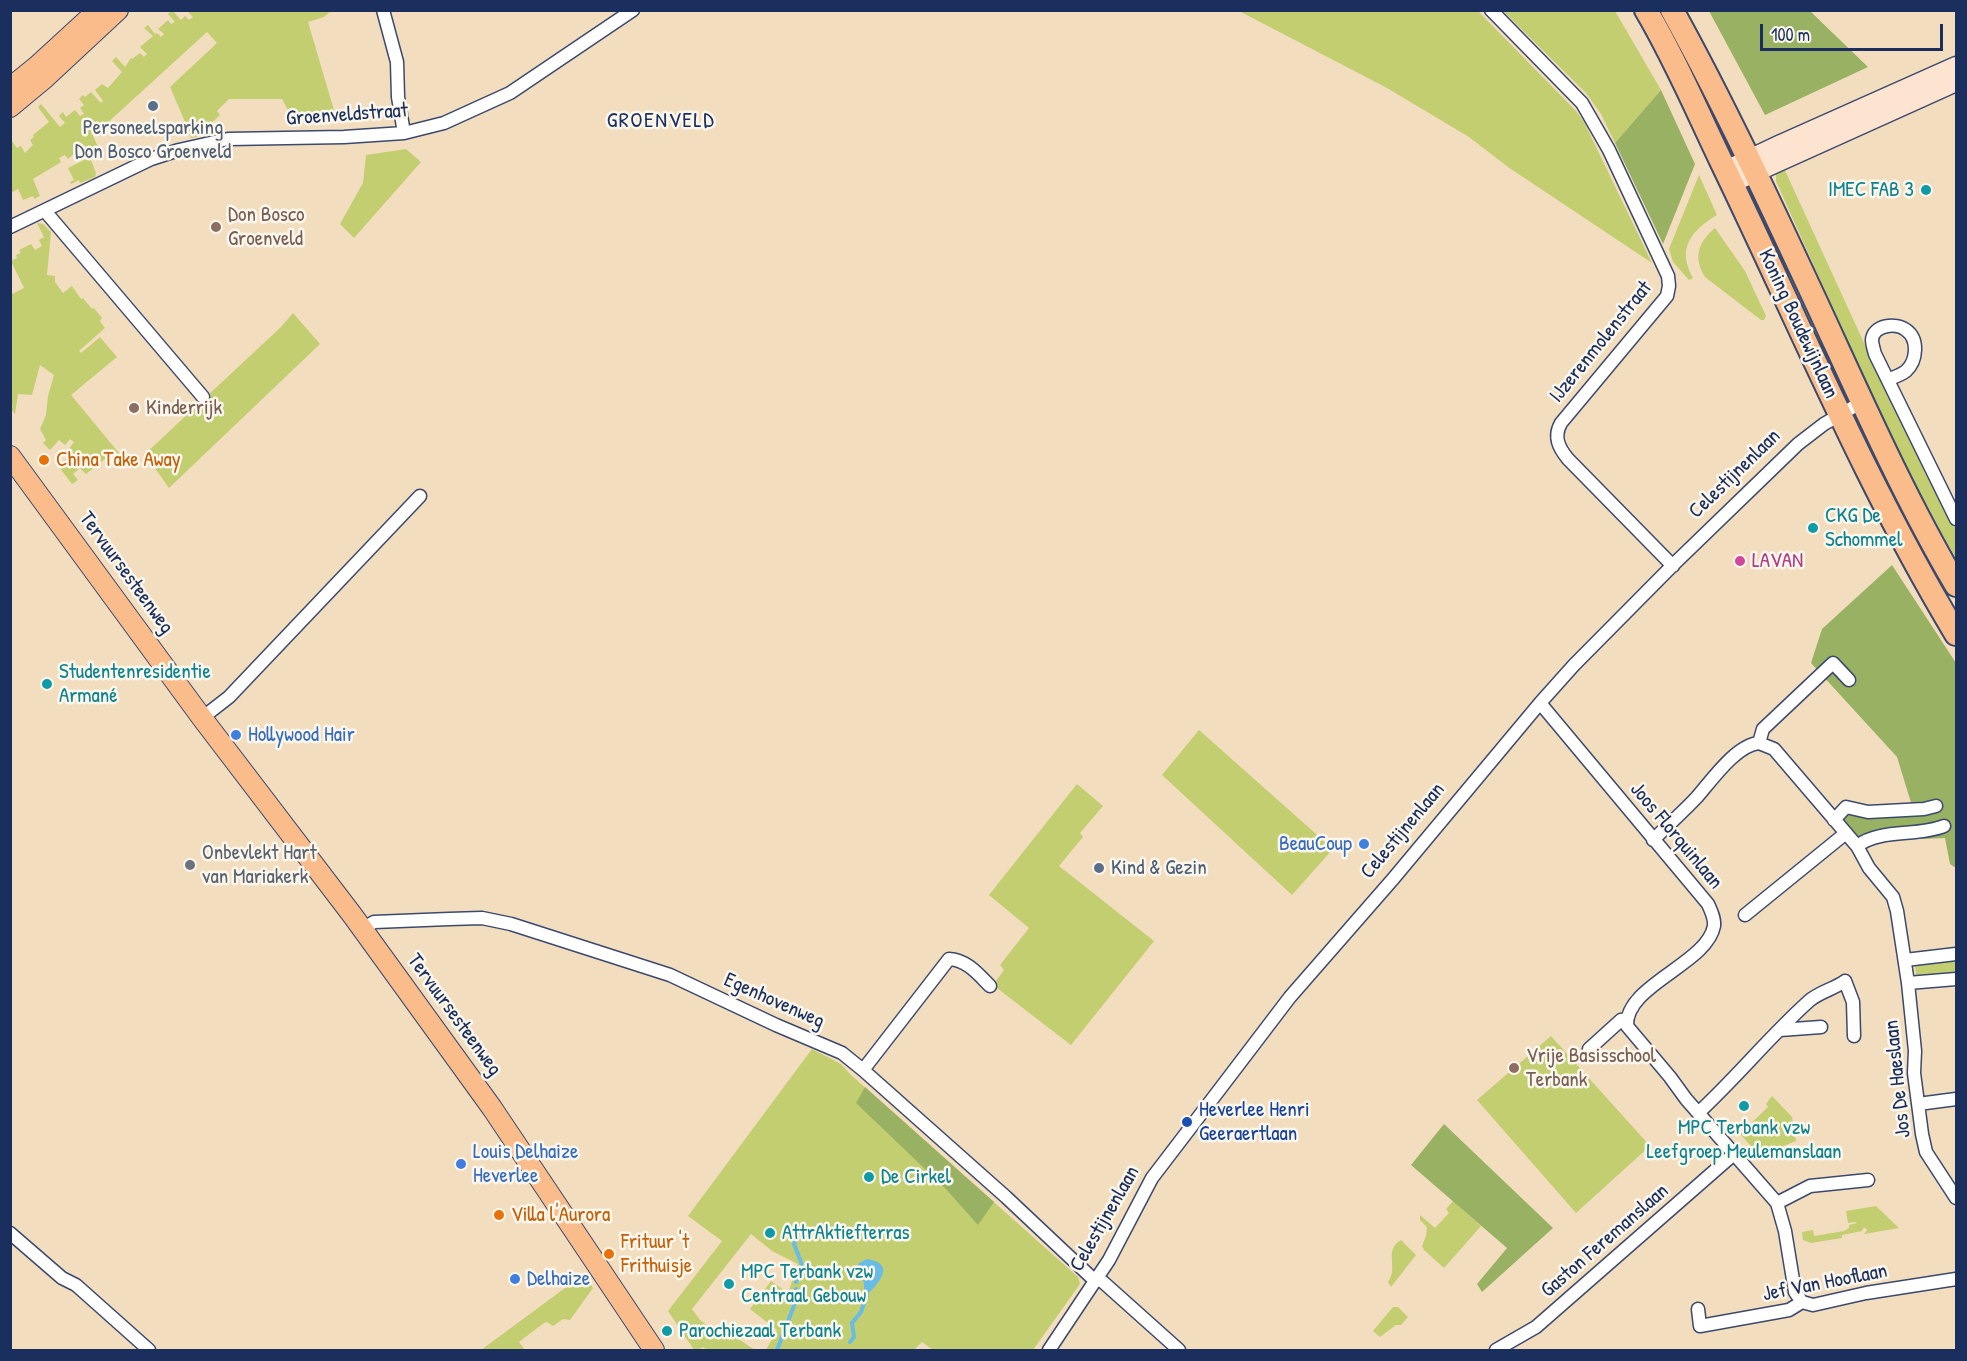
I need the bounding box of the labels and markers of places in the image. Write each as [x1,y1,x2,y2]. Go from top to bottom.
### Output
marker: Personeelsparking Don Bosco Groenveld [146,99,160,113]
place label: Personeelsparking Don Bosco Groenveld [75,115,231,165]
place label: IMEC FAB 3 [1828,177,1914,203]
marker: IMEC FAB 3 [1919,183,1933,197]
place label: Don Bosco Groenveld [228,202,305,252]
marker: Don Bosco Groenveld [209,220,223,234]
place label: Kinderrijk [146,395,222,421]
marker: Kinderrijk [127,401,141,415]
place label: China Take Away [56,447,181,473]
marker: China Take Away [37,453,51,467]
place label: CKG De Schommel [1825,503,1903,553]
marker: CKG De Schommel [1806,521,1820,535]
place label: LAVAN [1752,548,1803,574]
marker: LAVAN [1733,554,1747,568]
place label: Studentenresidentie Armané [59,659,211,709]
marker: Studentenresidentie Armané [40,677,54,691]
place label: Hollywood Hair [248,722,355,748]
marker: Hollywood Hair [229,728,243,742]
place label: BeauCoup [1279,831,1352,857]
marker: BeauCoup [1357,837,1371,851]
place label: Onbevlekt Hart van Mariakerk [202,840,317,890]
place label: Kind & Gezin [1111,855,1207,881]
marker: Onbevlekt Hart van Mariakerk [183,858,197,872]
marker: Kind & Gezin [1092,861,1106,875]
place label: Vrije Basisschool Terbank [1526,1043,1656,1093]
marker: Vrije Basisschool Terbank [1507,1061,1521,1075]
place label: Heverlee Henri Geeraertlaan [1199,1097,1310,1147]
marker: MPC Terbank vzw Leefgroep Meulemanslaan [1737,1099,1751,1113]
marker: Heverlee Henri Geeraertlaan [1180,1115,1194,1129]
place label: MPC Terbank vzw Leefgroep Meulemanslaan [1647,1115,1841,1165]
place label: Louis Delhaize Heverlee [473,1139,578,1189]
marker: Louis Delhaize Heverlee [454,1157,468,1171]
place label: De Cirkel [881,1164,951,1190]
marker: De Cirkel [862,1170,876,1184]
place label: Villa l'Aurora [511,1202,610,1228]
marker: Villa l'Aurora [492,1208,506,1222]
place label: AttrAktiefterras [782,1220,910,1246]
marker: AttrAktiefterras [763,1226,777,1240]
place label: Frituur 't Frithuisje [621,1229,692,1279]
marker: Frituur 't Frithuisje [602,1247,616,1261]
place label: MPC Terbank vzw Centraal Gebouw [741,1259,873,1309]
place label: Delhaize [527,1266,590,1292]
marker: Delhaize [508,1272,522,1286]
marker: MPC Terbank vzw Centraal Gebouw [722,1277,736,1291]
place label: Parochiezaal Terbank [679,1318,841,1344]
marker: Parochiezaal Terbank [660,1324,674,1338]

